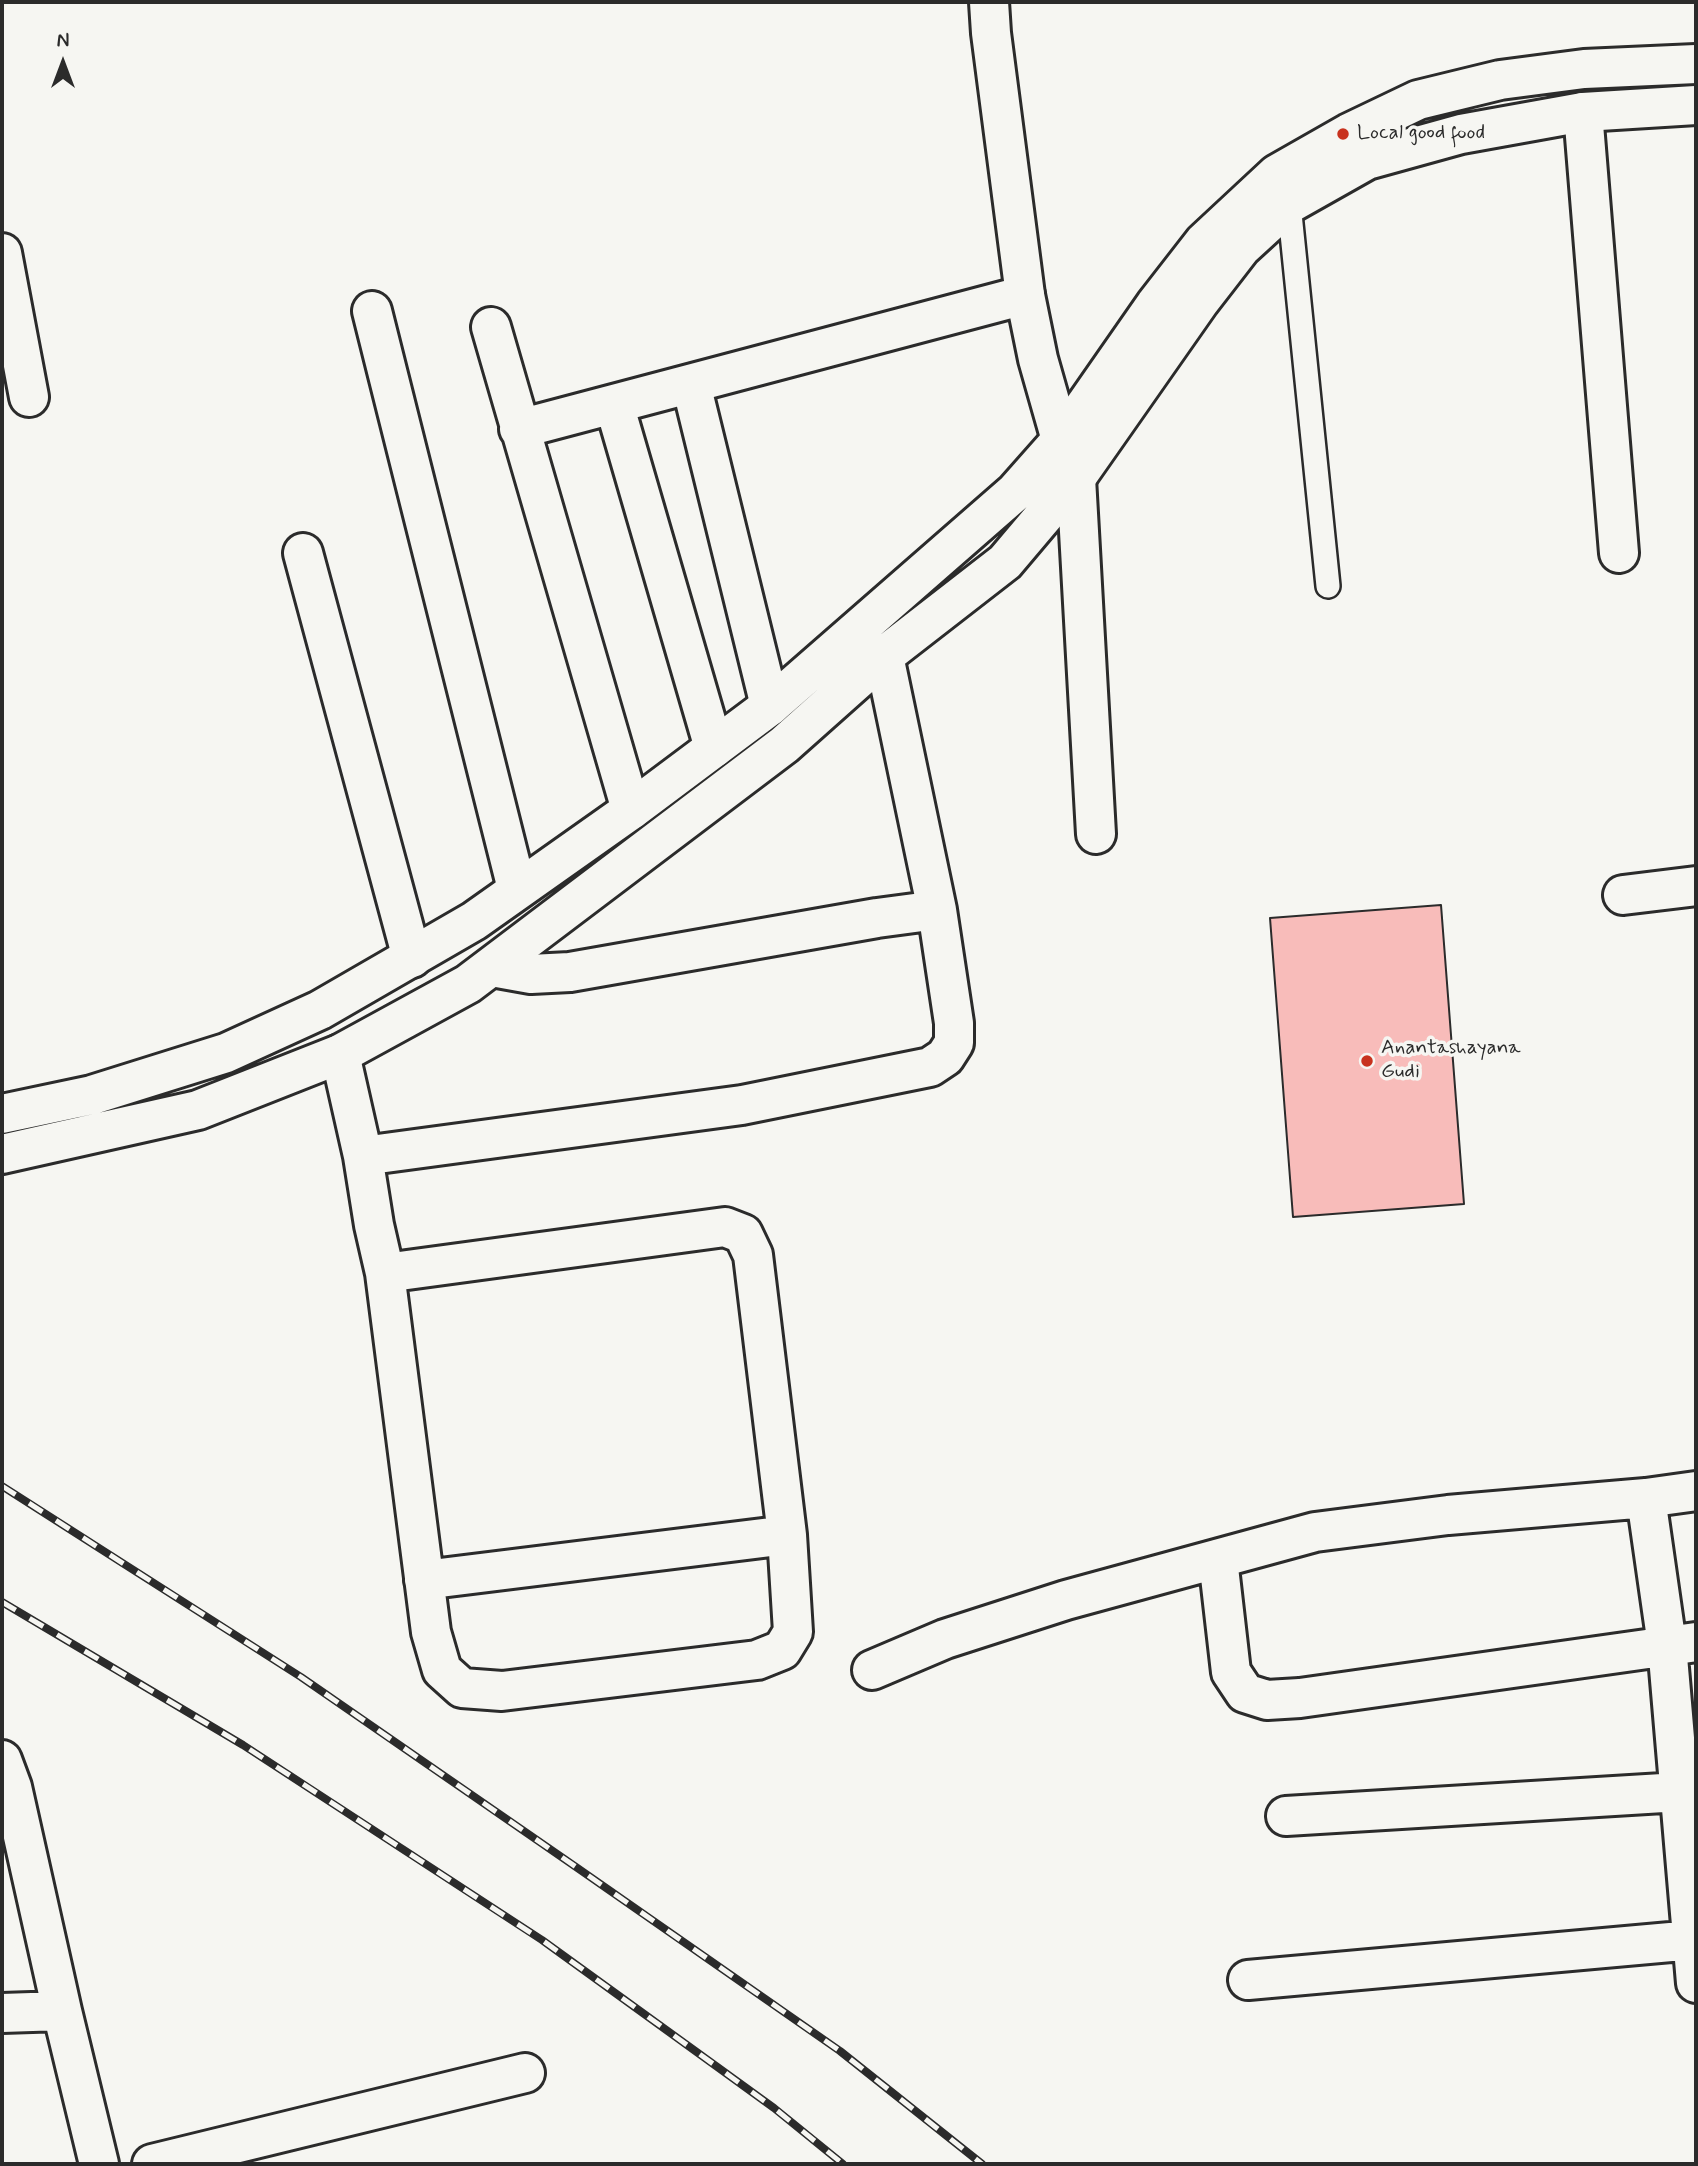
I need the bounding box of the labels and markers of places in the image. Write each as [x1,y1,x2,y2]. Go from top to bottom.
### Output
place label: Local good food [1357,121,1485,147]
marker: Local good food [1335,126,1351,142]
place label: Anantashayana Gudi [1381,1036,1521,1086]
marker: Anantashayana Gudi [1359,1053,1375,1069]

